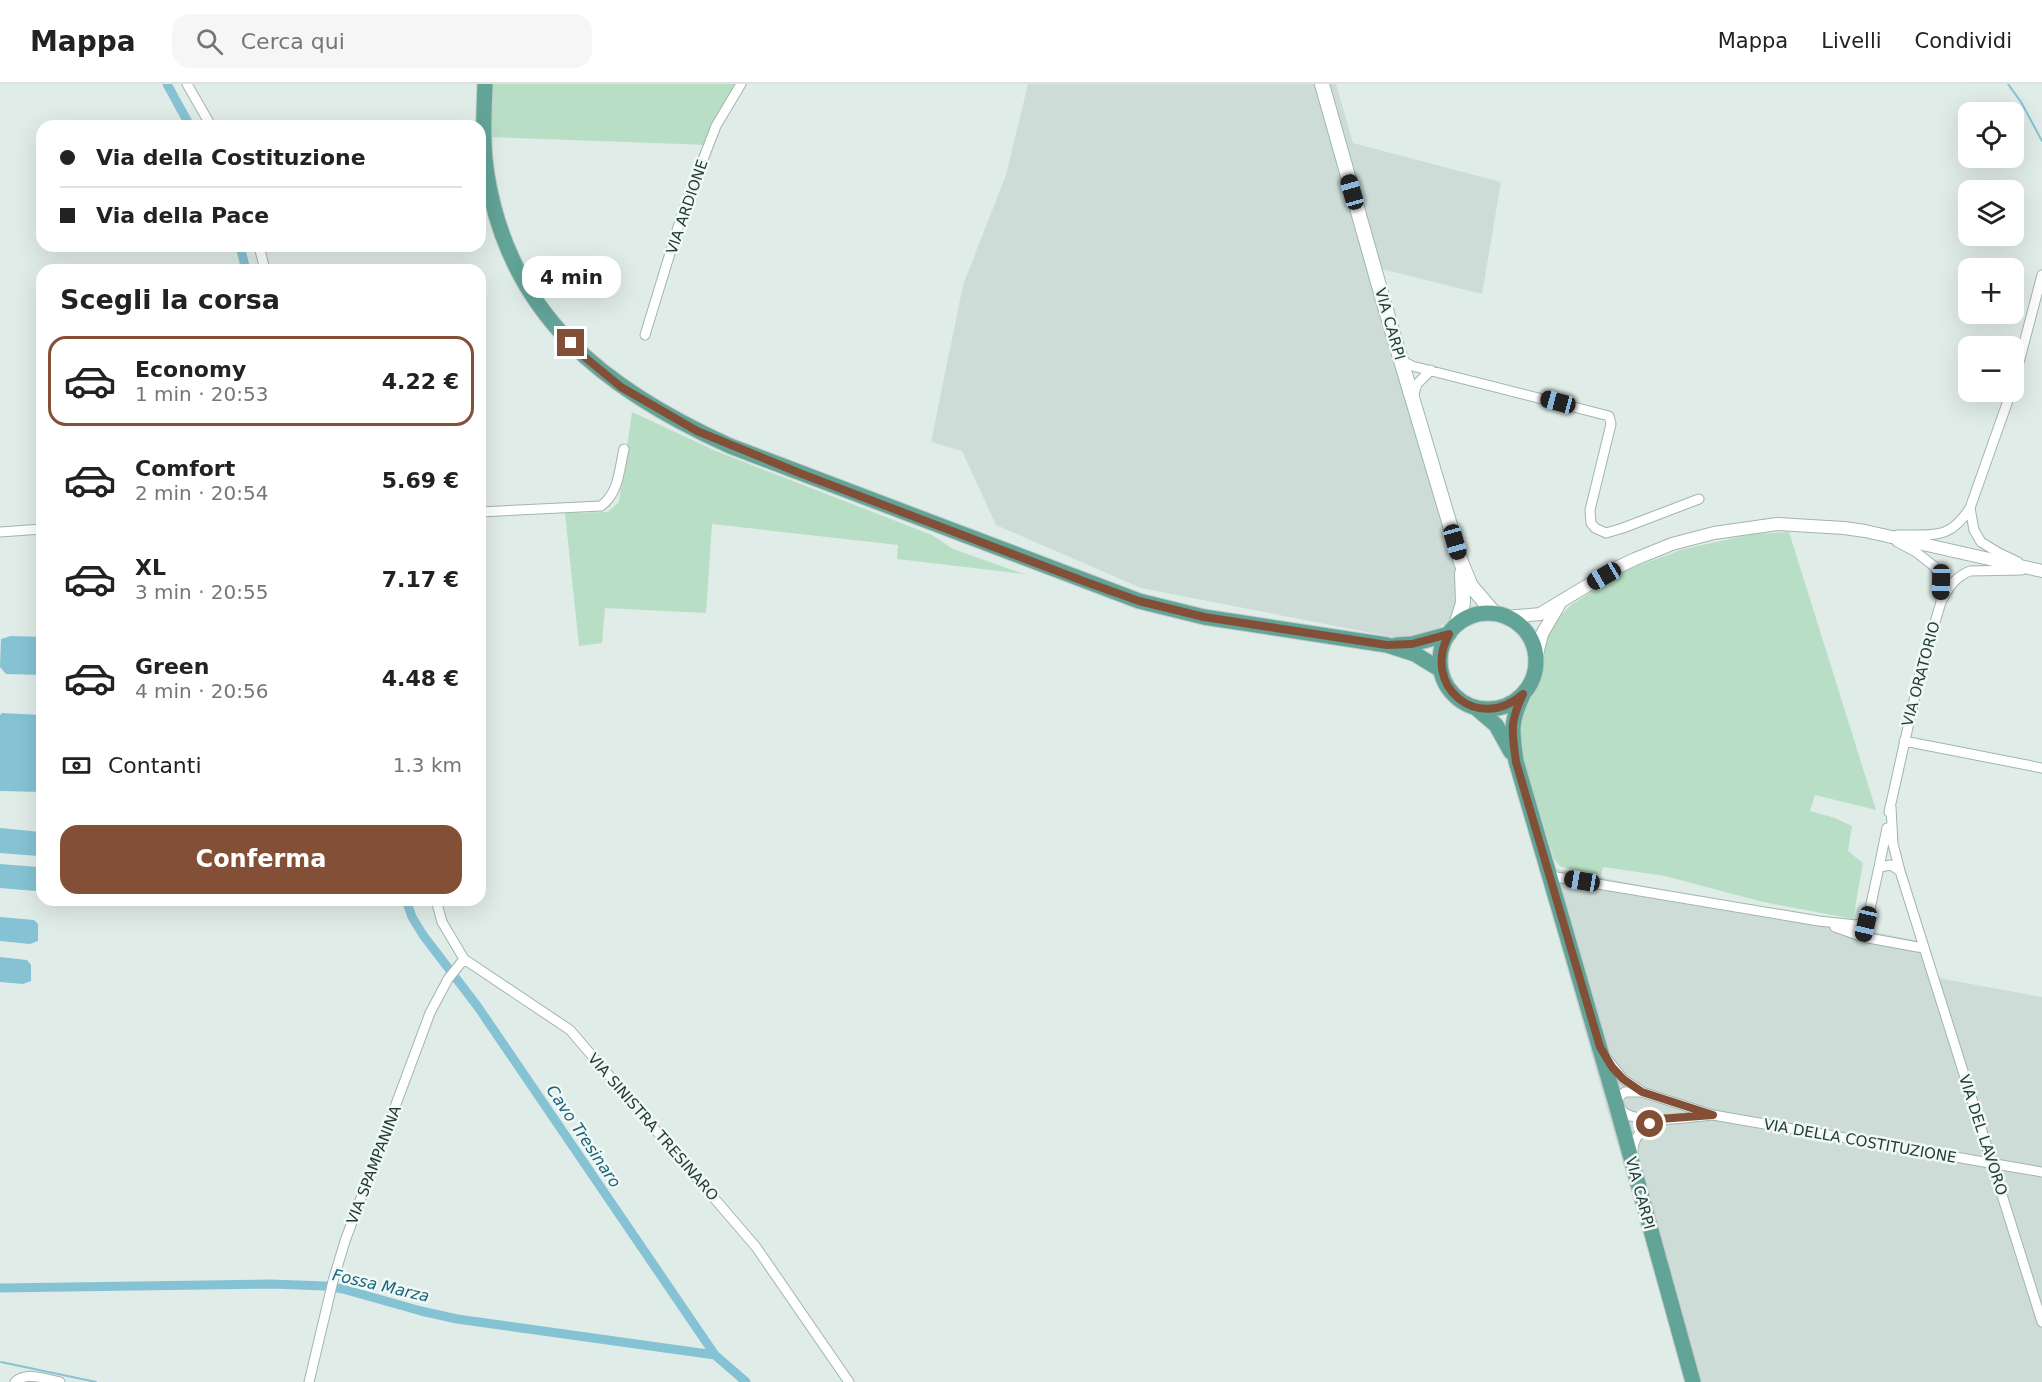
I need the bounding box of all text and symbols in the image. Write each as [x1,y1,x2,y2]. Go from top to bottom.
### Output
search box [172,14,592,68]
text: Mappa [30,25,136,58]
icon: search [193,25,226,58]
text: Cerca qui [241,29,345,54]
text: Mappa [1718,29,1788,53]
text: Livelli [1821,29,1882,53]
text: Condividi [1915,29,2012,53]
map controls [1958,102,2024,402]
button: locate [1958,102,2024,168]
text: Via della Costituzione [96,145,366,170]
street label: VIA ARDIONE [662,157,712,257]
car [1338,172,1366,212]
button: layers [1958,180,2024,246]
text: Via della Pace [96,203,269,228]
callout: 4 min [522,256,620,298]
button: + [1958,258,2024,324]
text: 4 min [540,265,603,289]
text: Scegli la corsa [60,284,280,315]
street label: VIA CARPI [1371,286,1409,362]
route end [557,329,584,356]
button: − [1958,336,2024,402]
icon: car [63,354,117,408]
text: Economy [135,357,246,382]
text: 4.22 € [382,369,459,394]
text: 1 min · 20:53 [135,382,269,406]
car [1538,389,1578,415]
icon: car [63,453,117,507]
text: Comfort [135,456,235,481]
text: 5.69 € [382,468,459,493]
text: 2 min · 20:54 [135,481,269,505]
car [1441,522,1469,562]
icon: car [63,552,117,606]
text: XL [135,555,166,580]
car [1584,559,1624,593]
car [1932,564,1950,600]
text: 7.17 € [382,567,459,592]
text: 3 min · 20:55 [135,580,269,604]
street label: VIA ORATORIO [1898,619,1944,729]
icon: car [63,651,117,705]
text: Green [135,654,209,679]
text: 4.48 € [382,666,459,691]
text: 4 min · 20:56 [135,679,269,703]
icon: cash [60,749,93,782]
text: Contanti [108,753,202,778]
text: 1.3 km [393,753,462,777]
button: Conferma [60,825,462,894]
car [1563,869,1601,893]
car [1853,904,1879,944]
street label: VIA SINISTRA TRESINARO [584,1050,722,1204]
street label: VIA DEL LAVORO [1955,1072,2011,1198]
water label: Cavo Tresinaro [542,1081,625,1191]
street label: VIA SPAMPANINA [343,1102,405,1227]
route start [1636,1110,1663,1137]
street label: VIA DELLA COSTITUZIONE [1762,1115,1958,1167]
street label: VIA CARPI [1622,1155,1658,1231]
water label: Fossa Marza [331,1265,431,1306]

